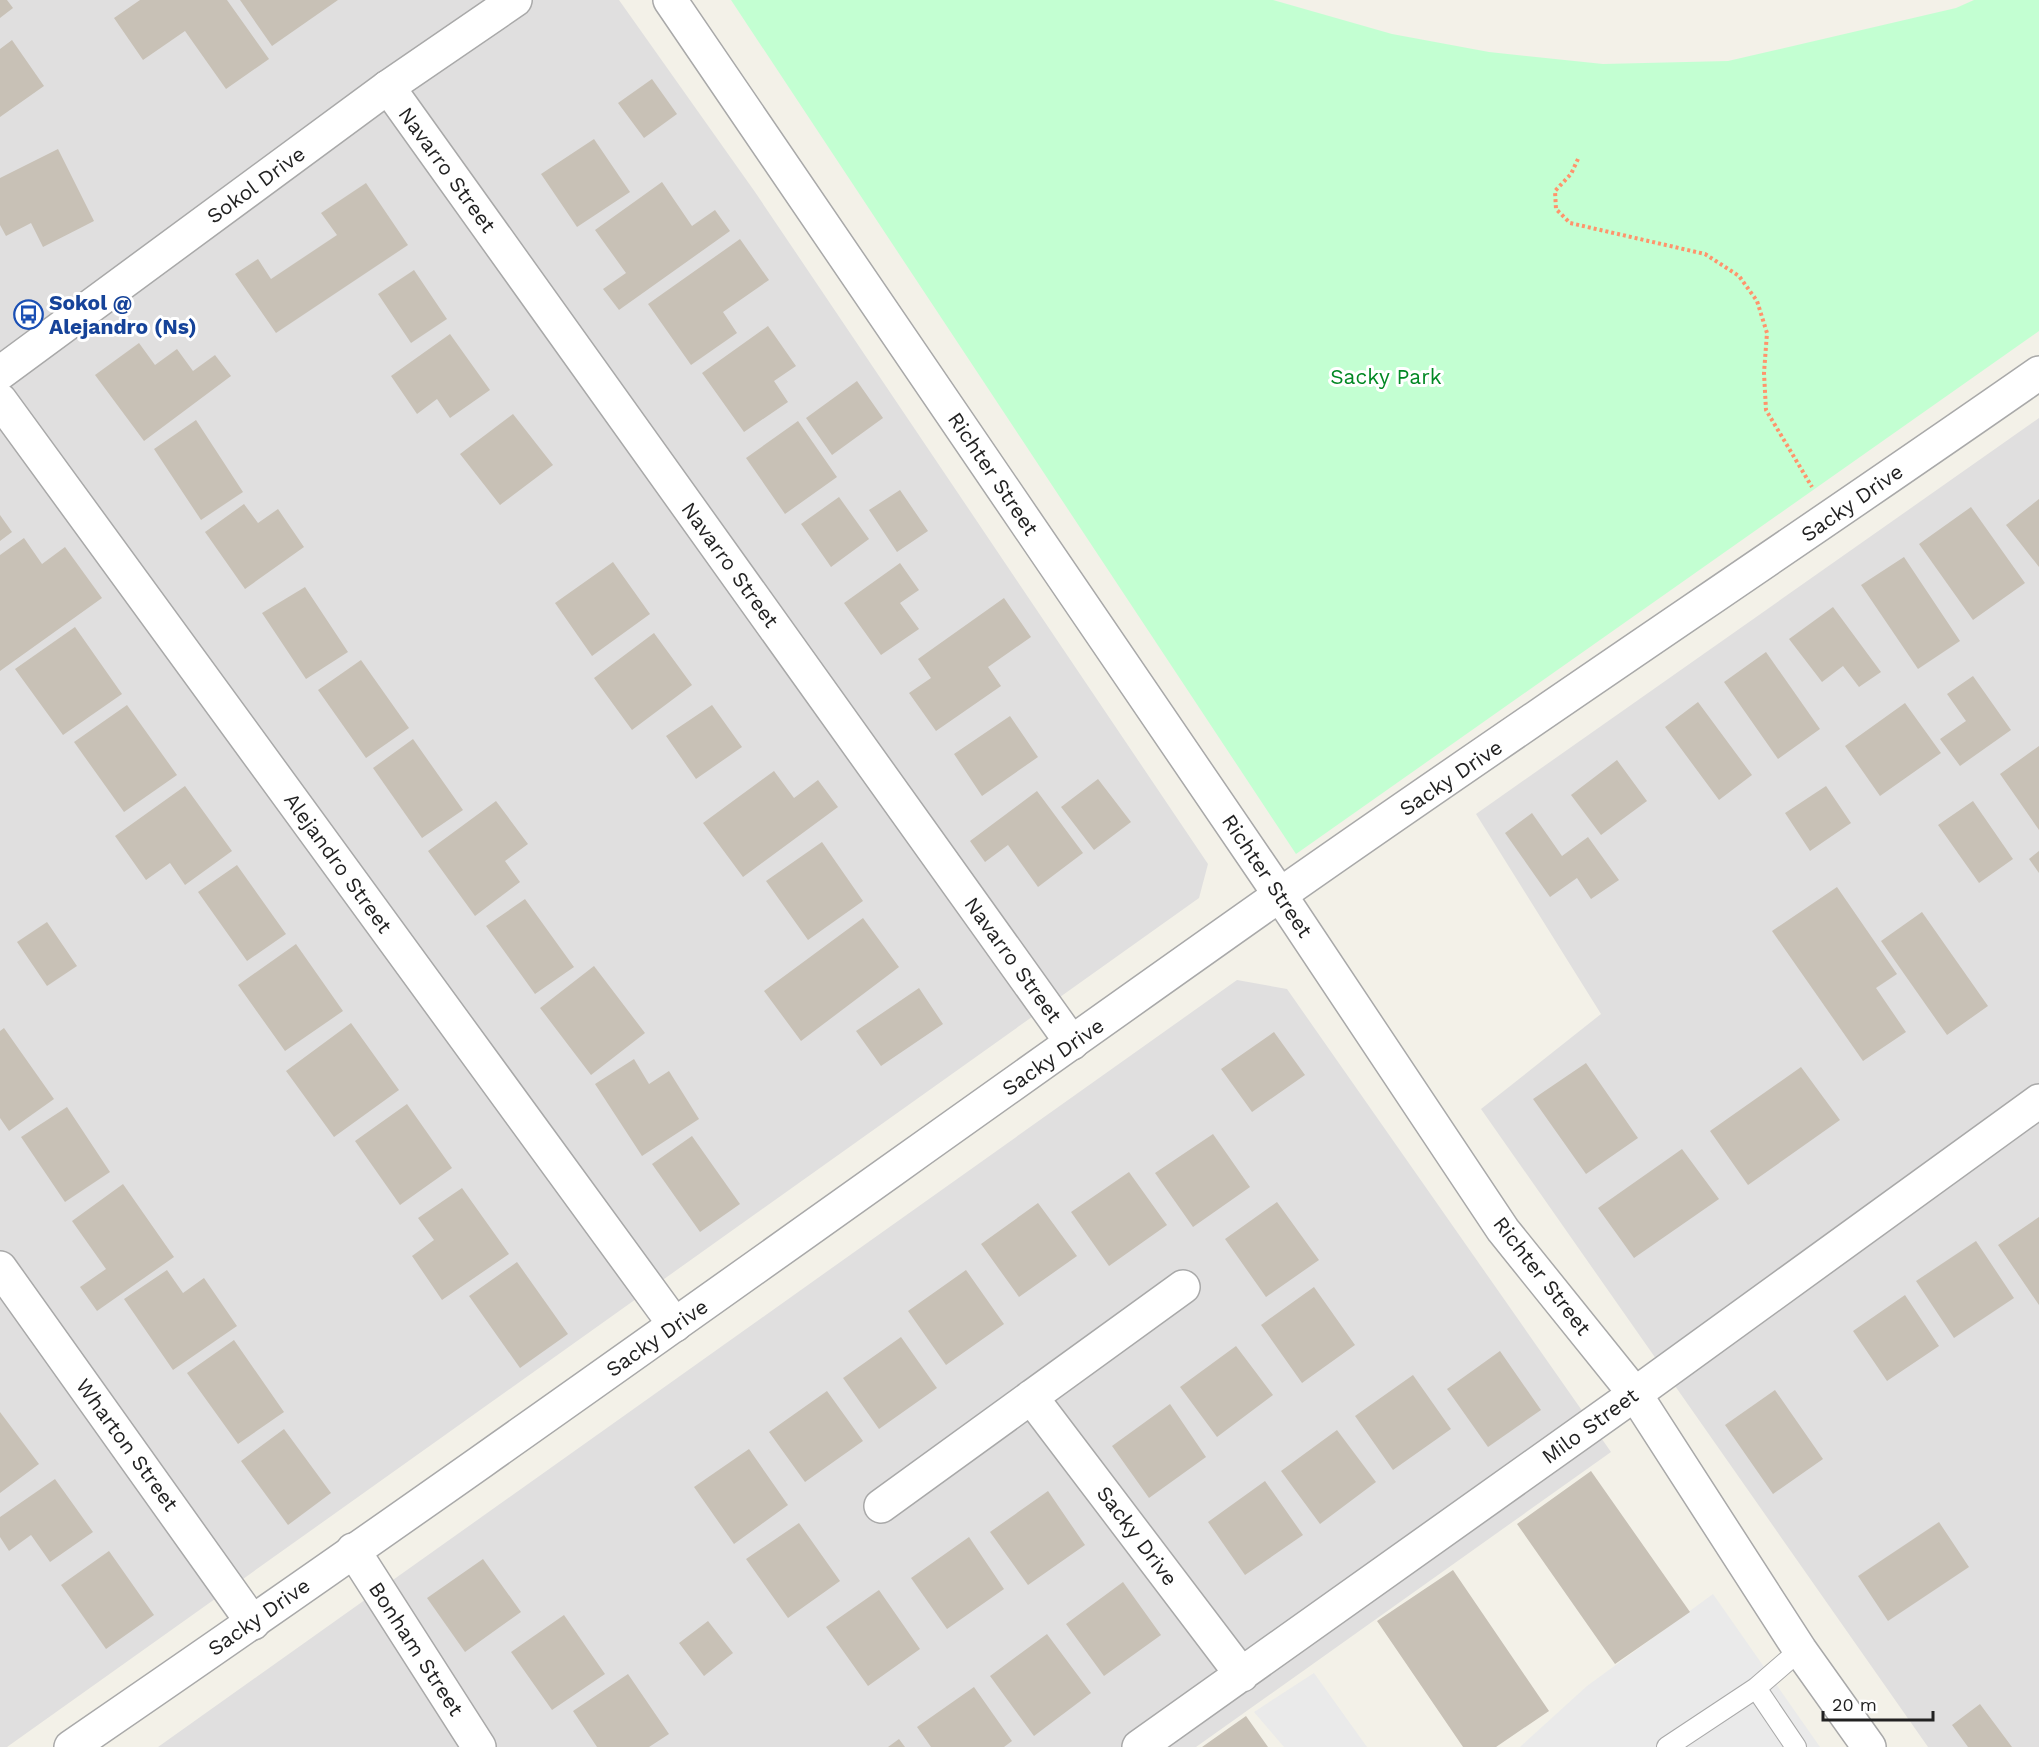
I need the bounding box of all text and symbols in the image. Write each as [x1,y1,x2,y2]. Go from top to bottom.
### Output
street label: Navarro Street [393,102,501,238]
street label: Sokol Drive [202,141,310,229]
place label: Sokol @ Alejandro (Ns) [49,290,197,339]
bus stop icon: Sokol @ Alejandro (Ns) [12,299,44,331]
park label: Sacky Park [1330,364,1442,389]
street label: Richter Street [943,407,1044,540]
street label: Sacky Drive [1796,458,1907,547]
street label: Navarro Street [676,497,784,633]
street label: Sacky Drive [1395,734,1507,821]
street label: Alejandro Street [279,788,398,938]
street label: Richter Street [1217,809,1318,942]
street label: Navarro Street [959,892,1067,1028]
street label: Sacky Drive [997,1012,1108,1101]
street label: Richter Street [1488,1211,1597,1340]
street label: Sacky Drive [601,1293,712,1382]
street label: Wharton Street [71,1374,184,1516]
street label: Milo Street [1537,1382,1643,1469]
street label: Sacky Drive [1092,1481,1183,1591]
street label: Sacky Drive [203,1572,314,1661]
street label: Bonham Street [364,1577,469,1721]
scale bar [1823,1684,1932,1722]
text: 20 m [1832,1694,1877,1715]

